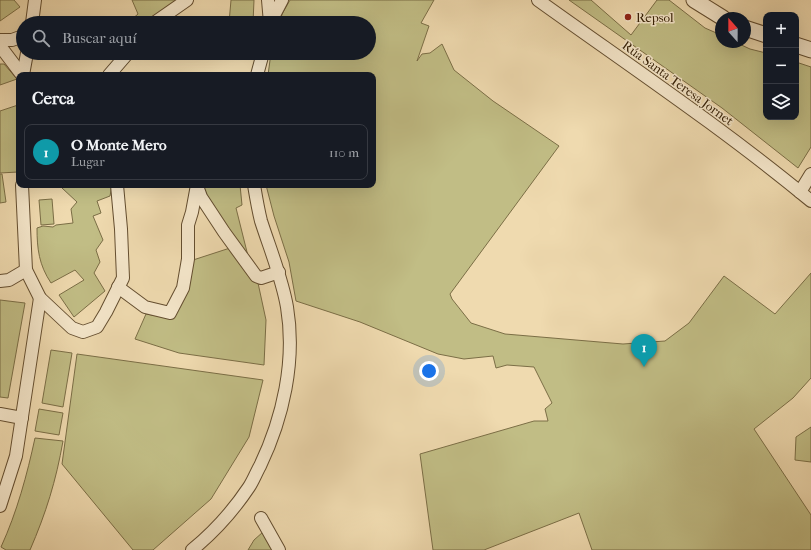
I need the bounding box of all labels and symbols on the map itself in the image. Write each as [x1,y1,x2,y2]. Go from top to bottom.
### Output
place label: Repsol [636,10,674,25]
marker: Repsol [623,12,633,22]
north arrow [715,12,751,48]
street label: Rúa Santa Teresa Jornet [619,38,737,129]
pin: 1 [631,334,657,367]
your location [419,361,439,381]

